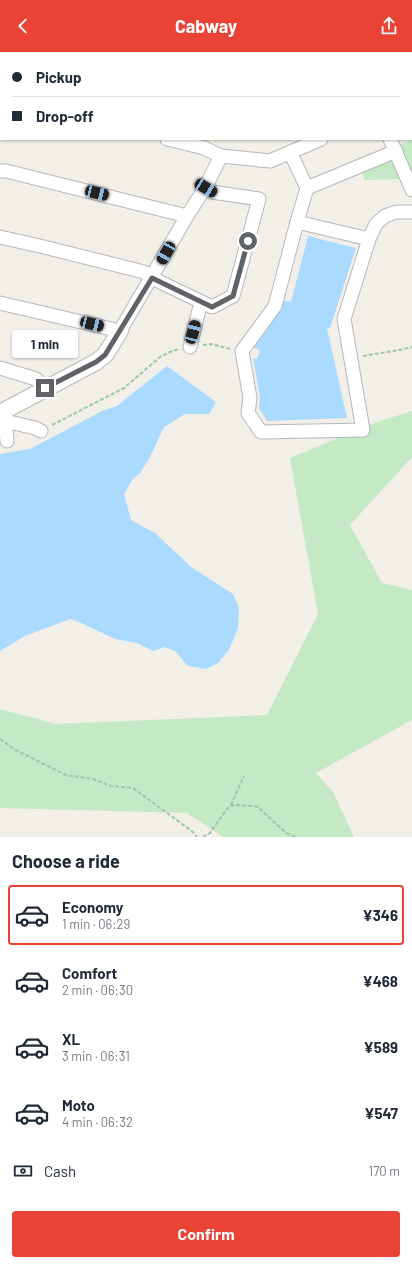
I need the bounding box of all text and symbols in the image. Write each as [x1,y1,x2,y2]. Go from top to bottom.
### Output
icon: back [12,15,34,37]
text: Cabway [175,15,237,37]
icon: share [378,15,400,37]
text: Pickup [36,68,82,86]
text: Drop-off [36,107,94,125]
car [193,177,219,199]
car [84,184,110,202]
route start [239,232,257,250]
car [155,240,177,266]
car [79,315,105,333]
car [184,319,202,345]
callout: 1 min [12,330,78,358]
text: 1 min [31,336,59,352]
route end [36,379,54,397]
text: Choose a ride [12,850,120,872]
icon: car [14,897,50,933]
text: Economy [62,898,123,916]
text: ¥346 [362,906,398,924]
text: 1 min · 06:29 [62,916,130,932]
icon: car [14,963,50,999]
text: Comfort [62,964,117,982]
text: ¥468 [362,972,398,990]
text: 2 min · 06:30 [62,982,133,998]
icon: car [14,1029,50,1065]
text: XL [62,1030,80,1048]
text: ¥589 [364,1038,398,1056]
text: 3 min · 06:31 [62,1048,130,1064]
icon: car [14,1095,50,1131]
text: Moto [62,1096,95,1114]
text: ¥547 [364,1104,398,1122]
text: 4 min · 06:32 [62,1114,133,1130]
icon: cash [12,1160,34,1182]
text: Cash [44,1162,76,1180]
text: 170 m [369,1163,400,1179]
button: Confirm [12,1211,400,1257]

